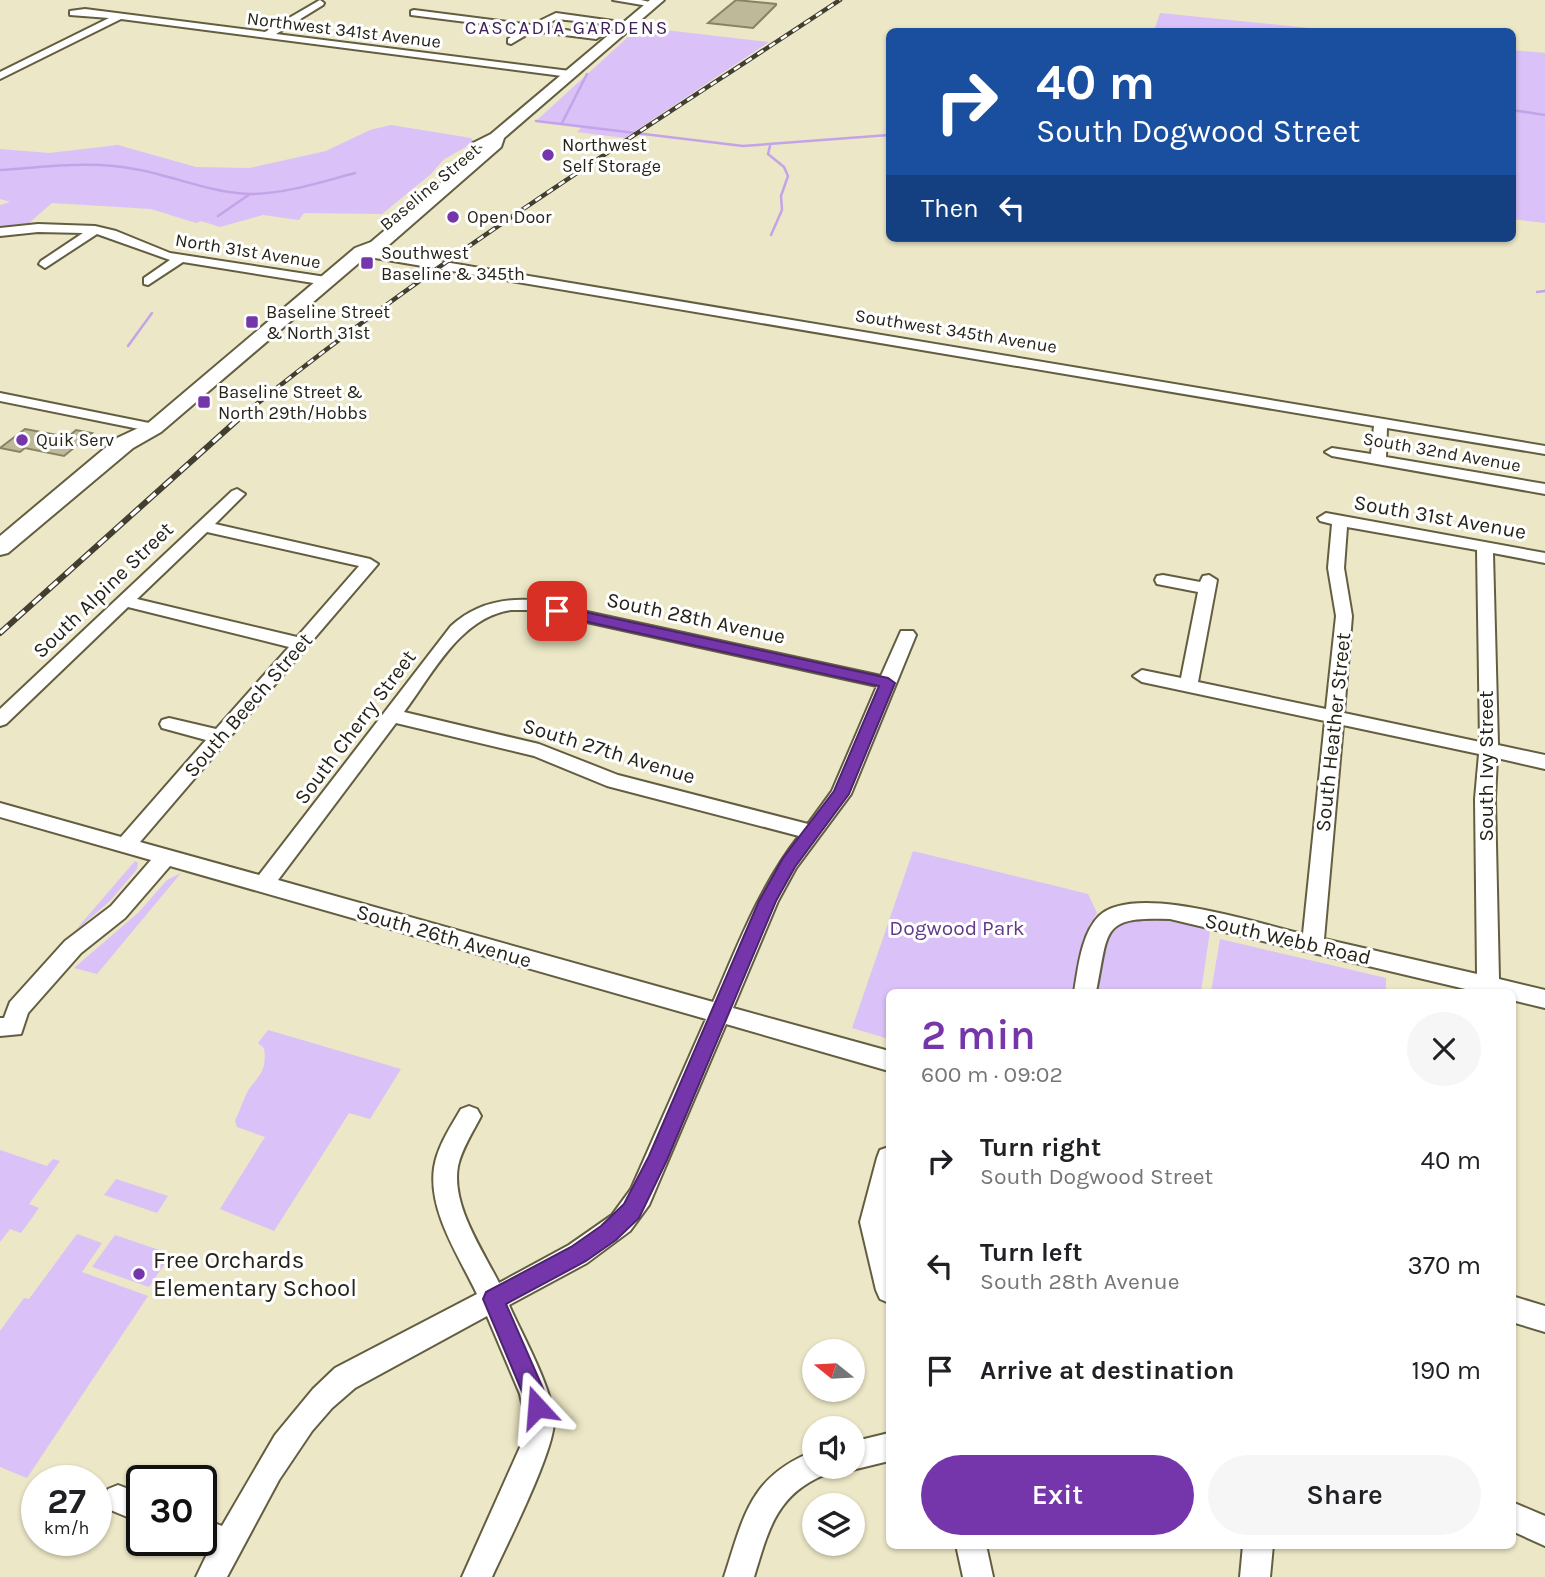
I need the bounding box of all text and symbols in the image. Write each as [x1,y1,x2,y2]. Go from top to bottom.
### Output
street label: Northwest 341st Avenue [246,7,442,53]
district label: CASCADIA GARDENS [465,17,669,39]
text: 40 m [1036,54,1155,111]
icon: right [921,56,1012,147]
text: South Dogwood Street [1036,113,1360,150]
place label: Northwest Self Storage [562,134,661,177]
street label: Baseline Street [375,139,485,235]
marker: Northwest Self Storage [540,147,556,163]
icon: left [993,189,1031,227]
text: Then [921,193,979,224]
place label: Open Door [467,206,552,228]
marker: Open Door [445,209,461,225]
street label: North 31st Avenue [174,229,322,273]
place label: Southwest Baseline & 345th [381,242,525,285]
marker: Southwest Baseline & 345th [359,255,375,271]
place label: Baseline Street & North 31st [266,301,390,344]
street label: Southwest 345th Avenue [854,304,1058,358]
marker: Baseline Street & North 31st [244,314,260,330]
place label: Baseline Street & North 29th/Hobbs [218,381,368,424]
marker: Baseline Street & North 29th/Hobbs [196,394,212,410]
street label: South 32nd Avenue [1361,427,1523,477]
place label: Quik Serv [36,429,114,451]
marker: Quik Serv [14,432,30,448]
street label: South 31st Avenue [1352,490,1528,544]
street label: South Alpine Street [28,517,178,663]
pin [527,581,587,641]
street label: South 28th Avenue [604,587,788,649]
icon: arrive [538,592,576,630]
street label: South Beech Street [179,628,317,782]
street label: South Heather Street [1311,631,1355,833]
street label: South Cherry Street [289,645,421,809]
street label: South Ivy Street [1474,690,1498,842]
street label: South 27th Avenue [520,713,698,789]
street label: South 26th Avenue [354,899,534,973]
street label: South Webb Road [1203,908,1373,970]
park label: Dogwood Park [889,916,1025,940]
text: 2 min [921,1010,1036,1060]
button: close [1407,1012,1481,1086]
text: 600 m · 09:02 [921,1061,1063,1088]
text: Turn right [980,1132,1101,1163]
icon: right [921,1142,959,1180]
text: 40 m [1421,1145,1481,1176]
text: South Dogwood Street [980,1163,1213,1190]
text: Turn left [980,1237,1082,1268]
place label: Free Orchards Elementary School [153,1246,357,1302]
icon: left [921,1247,959,1285]
text: 370 m [1408,1250,1481,1281]
marker: Free Orchards Elementary School [131,1266,147,1282]
text: South 28th Avenue [980,1268,1180,1295]
north arrow [802,1339,864,1402]
map controls [802,1339,865,1556]
icon: arrive [921,1352,959,1390]
text: Arrive at destination [980,1355,1234,1386]
text: 190 m [1411,1355,1481,1386]
position arrow [500,1370,574,1444]
button: sound [802,1416,865,1479]
button: Exit [921,1455,1194,1535]
button: Share [1208,1455,1481,1535]
speed limit sign: 30 [126,1465,217,1556]
text: 27 [47,1481,86,1522]
button: layers [802,1493,865,1556]
text: km/h [44,1517,89,1539]

